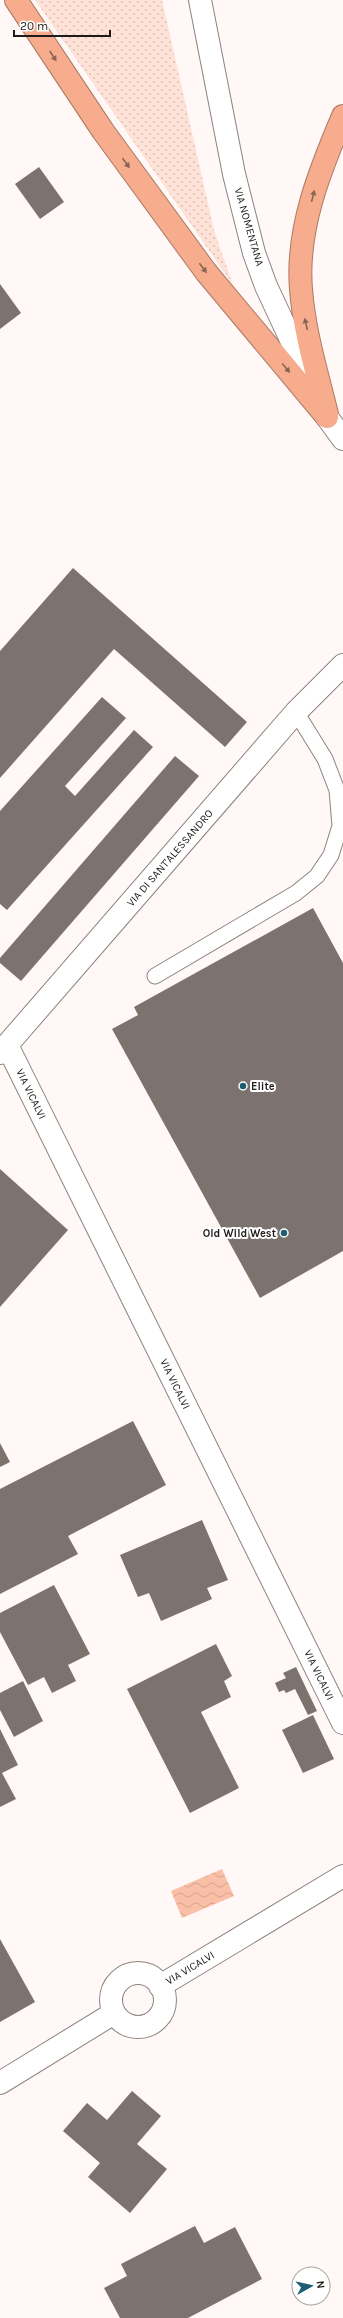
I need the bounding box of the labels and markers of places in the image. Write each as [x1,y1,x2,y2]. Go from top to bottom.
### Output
place label: Elite [251,1080,275,1093]
marker: Elite [238,1081,248,1091]
place label: Old Wild West [203,1227,277,1240]
marker: Old Wild West [279,1228,289,1238]

